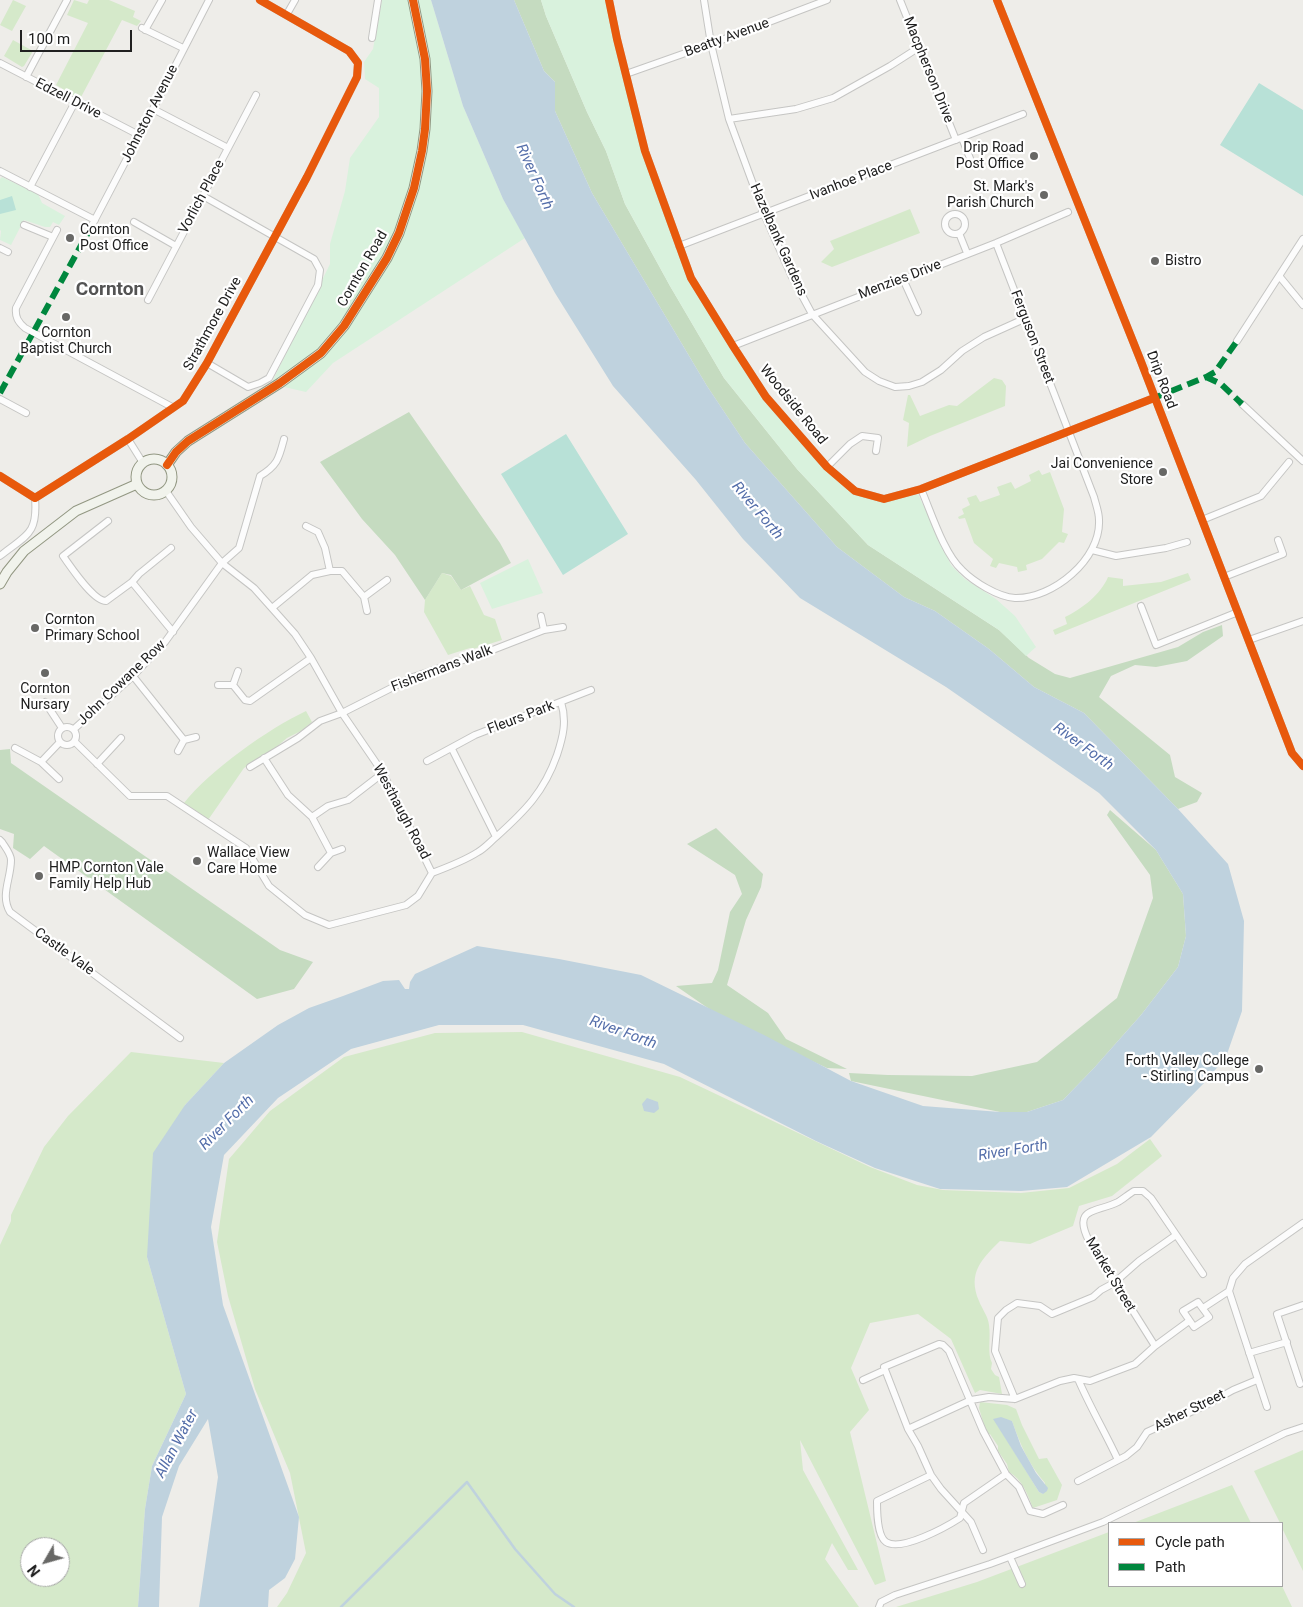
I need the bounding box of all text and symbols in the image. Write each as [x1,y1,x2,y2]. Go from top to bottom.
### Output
street label: Beatty Avenue [682,15,772,61]
street label: Macpherson Drive [899,15,957,125]
scale bar [22,20,135,52]
text: 100 m [28,30,70,48]
street label: Johnston Avenue [118,62,182,166]
street label: Edzell Drive [32,75,104,123]
place label: Drip Road Post Office [956,140,1024,172]
water label: River Forth [512,141,556,213]
marker: Drip Road Post Office [1028,150,1040,162]
street label: Vorlich Place [176,157,228,237]
street label: Ivanhoe Place [807,158,895,204]
place label: St. Mark's Parish Church [947,179,1034,212]
street label: Hazelbank Gardens [746,181,810,299]
marker: St. Mark's Parish Church [1038,189,1050,201]
place label: Cornton Post Office [80,222,148,254]
street label: Cornton Road [334,228,392,310]
marker: Cornton Post Office [64,232,76,244]
place label: Bistro [1165,253,1202,269]
marker: Bistro [1149,255,1161,267]
street label: Menzies Drive [856,257,944,303]
street label: Strathmore Drive [180,274,246,374]
district label: Cornton [76,279,144,301]
street label: Ferguson Street [1006,288,1058,386]
marker: Cornton Baptist Church [60,311,72,323]
place label: Cornton Baptist Church [20,325,112,358]
street label: Drip Road [1142,349,1180,411]
street label: Woodside Road [756,362,830,448]
place label: Jai Convenience Store [1051,456,1153,488]
marker: Jai Convenience Store [1157,466,1169,478]
water label: River Forth [728,478,786,544]
place label: Cornton Primary School [45,612,140,644]
marker: Cornton Primary School [29,622,41,634]
street label: John Cowane Row [75,637,169,729]
street label: Fishermans Walk [389,642,495,696]
marker: Cornton Nursary [39,667,51,679]
place label: Cornton Nursary [20,681,70,714]
street label: Fleurs Park [485,698,557,738]
water label: River Forth [1049,719,1117,775]
street label: Westhaugh Road [369,761,433,863]
place label: Wallace View Care Home [207,845,290,878]
marker: Wallace View Care Home [191,855,203,867]
place label: HMP Cornton Vale Family Help Hub [49,860,164,892]
marker: HMP Cornton Vale Family Help Hub [33,870,45,882]
street label: Castle Vale [31,925,97,979]
water label: River Forth [587,1013,659,1053]
place label: Forth Valley College - Stirling Campus [1126,1053,1249,1086]
marker: Forth Valley College - Stirling Campus [1253,1063,1265,1075]
water label: River Forth [196,1092,258,1154]
water label: River Forth [977,1137,1049,1165]
street label: Market Street [1081,1235,1139,1315]
street label: Asher Street [1152,1387,1228,1435]
water label: Allan Water [152,1407,202,1481]
legend [1108,1522,1283,1587]
text: Cycle path [1155,1533,1225,1551]
north arrow [20,1537,70,1587]
text: Path [1155,1558,1186,1576]
text: N [25,1562,43,1579]

